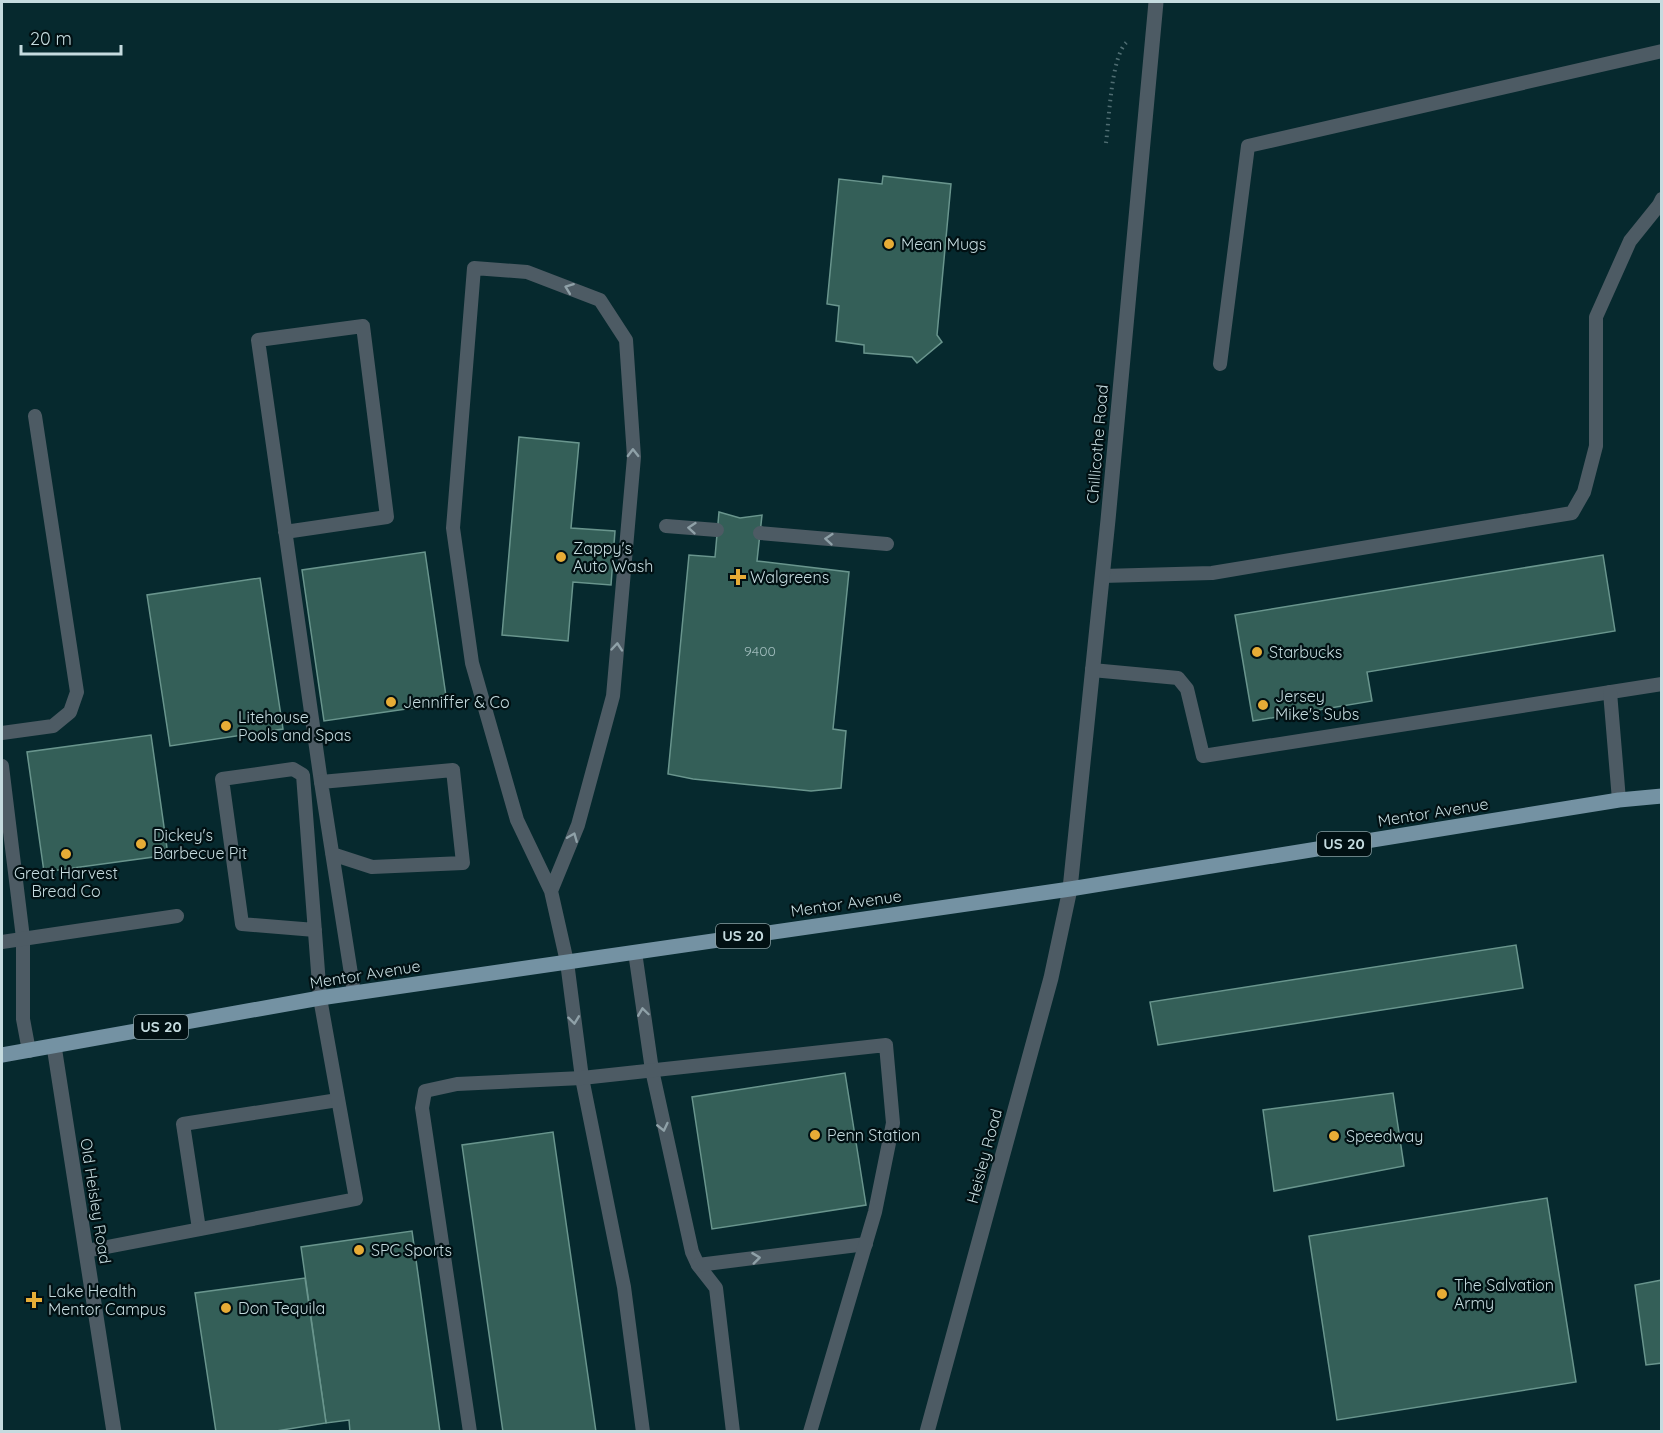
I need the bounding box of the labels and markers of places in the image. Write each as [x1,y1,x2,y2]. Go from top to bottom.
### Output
place label: Mean Mugs [901,234,986,254]
marker: Mean Mugs [882,237,896,251]
place label: Zappy's Auto Wash [573,538,653,576]
marker: Zappy's Auto Wash [554,550,568,564]
place label: Walgreens [750,567,829,587]
marker: Walgreens [731,570,745,584]
place label: Starbucks [1269,642,1342,662]
marker: Starbucks [1250,645,1264,659]
place label: Jersey Mike's Subs [1275,686,1359,724]
place label: Jenniffer & Co [403,692,510,712]
marker: Jenniffer & Co [384,695,398,709]
marker: Jersey Mike's Subs [1256,698,1270,712]
place label: Litehouse Pools and Spas [238,707,351,745]
marker: Litehouse Pools and Spas [219,719,233,733]
place label: Dickey's Barbecue Pit [153,825,247,863]
marker: Dickey's Barbecue Pit [134,837,148,851]
marker: Great Harvest Bread Co [59,847,73,861]
place label: Great Harvest Bread Co [14,863,118,901]
place label: Penn Station [827,1125,920,1145]
place label: Speedway [1346,1126,1423,1146]
marker: Penn Station [808,1128,822,1142]
marker: Speedway [1327,1129,1341,1143]
place label: SPC Sports [371,1240,452,1260]
marker: SPC Sports [352,1243,366,1257]
place label: The Salvation Army [1454,1275,1554,1313]
place label: Lake Health Mentor Campus [48,1281,166,1319]
marker: The Salvation Army [1435,1287,1449,1301]
marker: Lake Health Mentor Campus [25,1291,43,1309]
place label: Don Tequila [238,1298,325,1318]
marker: Don Tequila [219,1301,233,1315]

